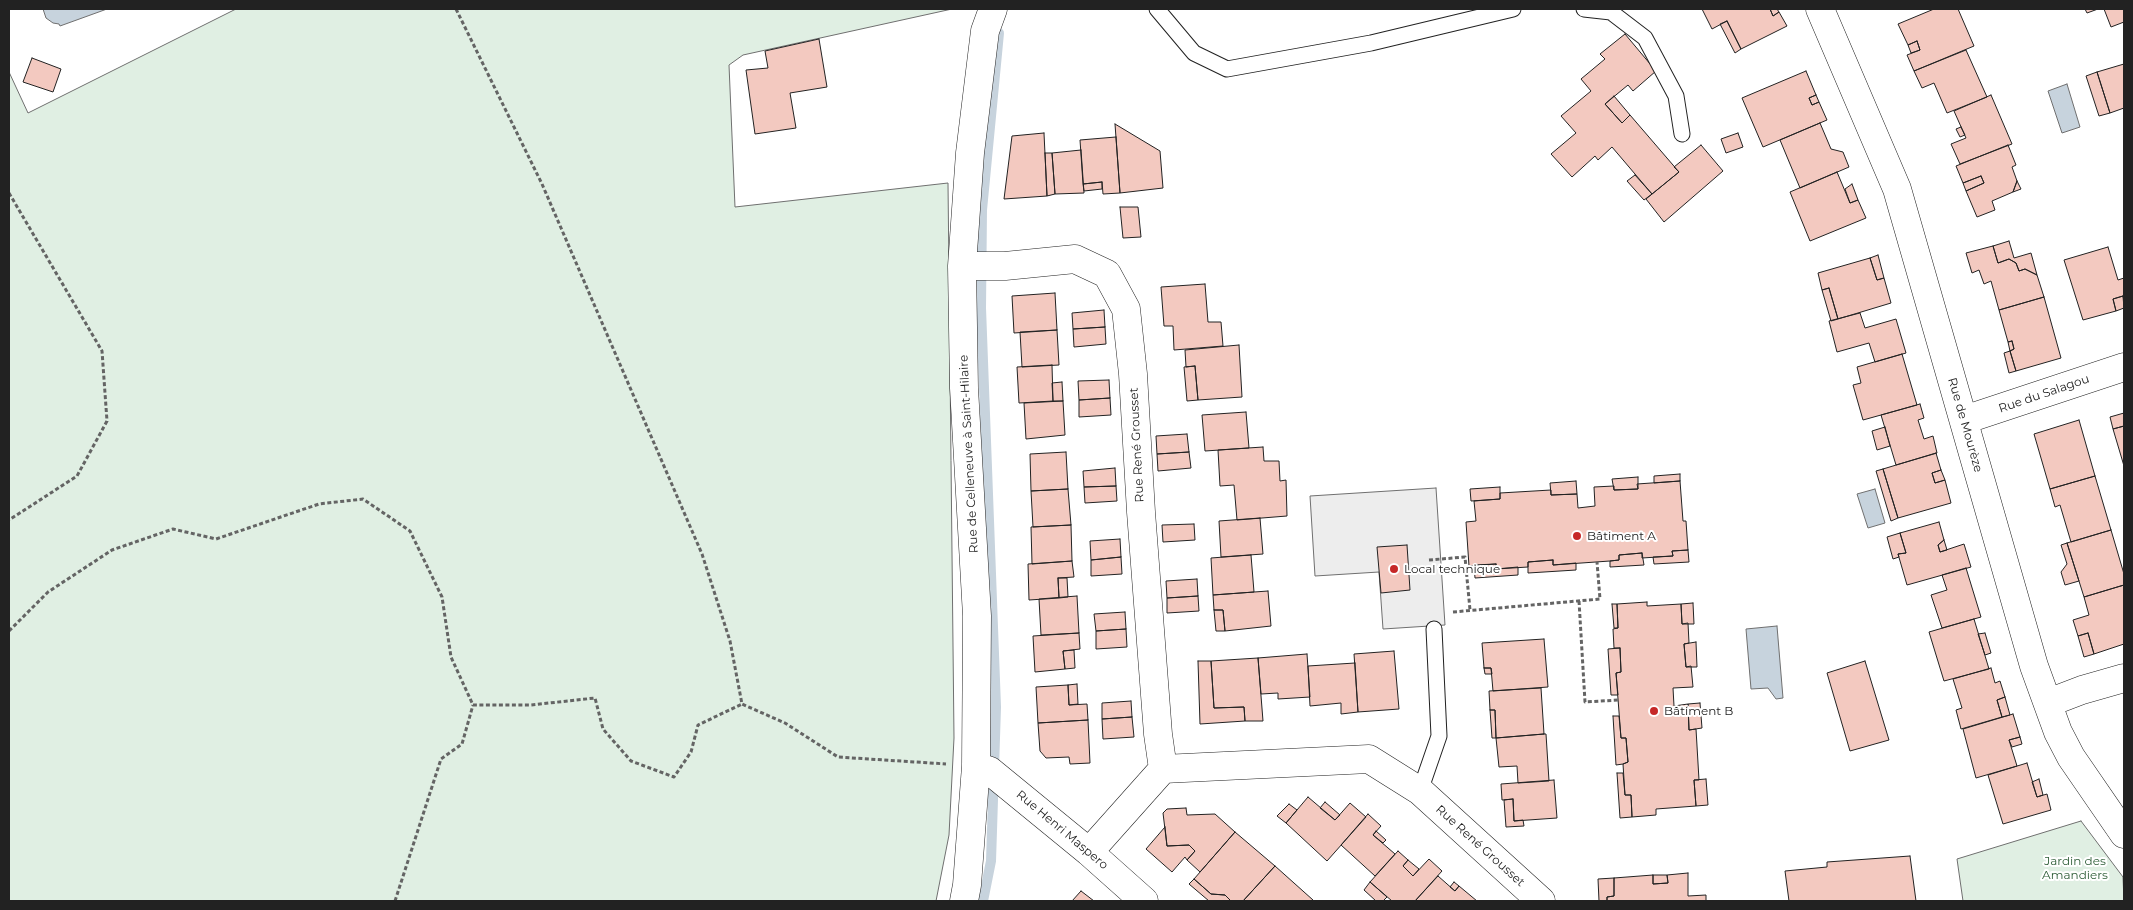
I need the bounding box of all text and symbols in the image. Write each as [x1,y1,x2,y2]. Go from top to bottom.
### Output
street label: Rue de Celleneuve à Saint-Hilaire [957,354,981,554]
street label: Rue du Salagou [1997,372,2091,416]
street label: Rue de Mourèze [1945,376,1985,474]
street label: Rue René Grousset [1127,387,1147,503]
place label: Bâtiment A [1587,529,1656,543]
marker: Bâtiment A [1571,530,1583,542]
place label: Local technique [1404,562,1500,576]
marker: Local technique [1388,563,1400,575]
place label: Bâtiment B [1664,704,1733,718]
marker: Bâtiment B [1648,705,1660,717]
street label: Rue Henri Maspero [1013,787,1111,873]
street label: Rue René Grousset [1432,802,1528,890]
park label: Jardin des Amandiers [2042,854,2108,882]

